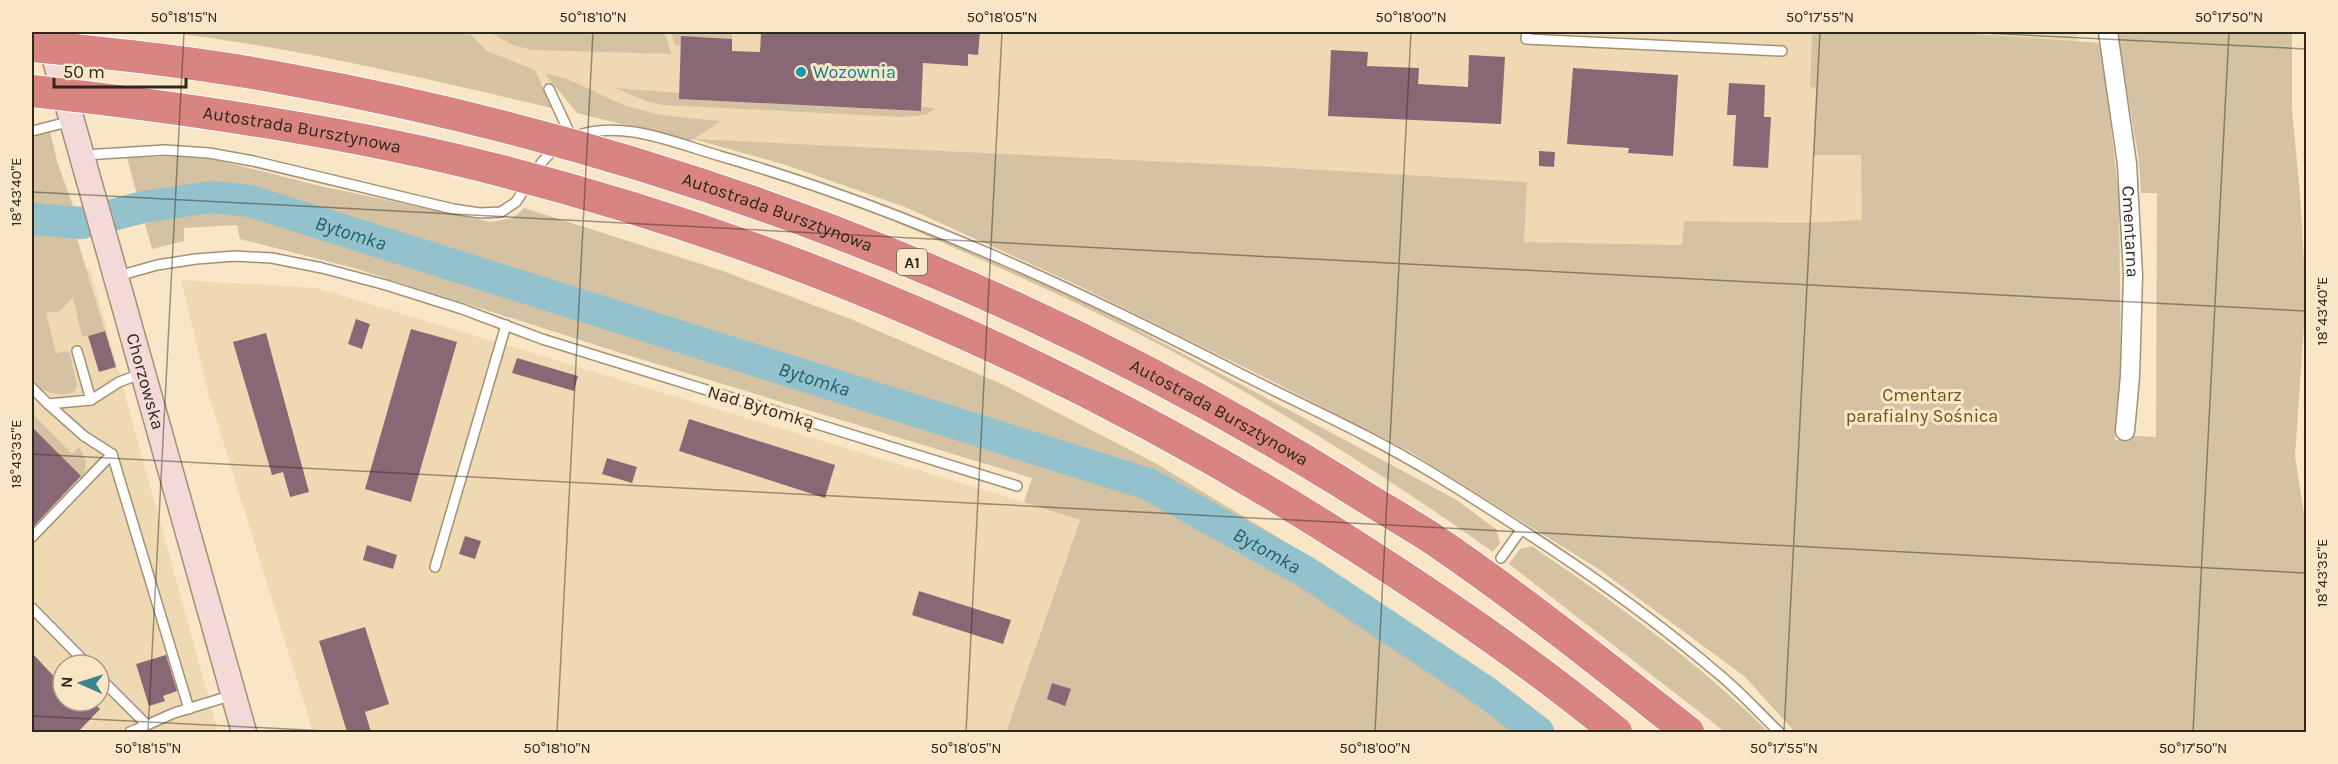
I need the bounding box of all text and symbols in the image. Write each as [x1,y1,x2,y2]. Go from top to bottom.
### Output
text: 50°18'15"N [151,8,217,26]
text: 50°18'10"N [559,8,627,26]
text: 50°18'05"N [967,8,1037,26]
text: 50°18'00"N [1375,8,1447,26]
text: 50°17'55"N [1786,8,1854,26]
text: 50°17'50"N [2195,8,2263,26]
scale bar [54,51,186,89]
text: 50 m [63,61,105,83]
place label: Wozownia [813,61,896,83]
marker: Wozownia [794,65,808,79]
street label: Autostrada Bursztynowa [202,102,403,158]
text: 18°43'40"E [7,158,25,226]
street label: Autostrada Bursztynowa [679,168,876,257]
street label: Cmentarna [2117,185,2144,278]
water label: Bytomka [312,211,389,255]
road number: A1 [897,249,927,275]
text: 18°43'40"E [2313,277,2331,345]
street label: Chorzowska [121,331,169,432]
street label: Autostrada Bursztynowa [1126,354,1313,471]
water label: Bytomka [776,357,853,401]
street label: Nad Bytomką [705,380,817,434]
park label: Cmentarz parafialny Sośnica [1846,384,1998,427]
text: 18°43'35"E [7,420,25,488]
water label: Bytomka [1229,523,1305,579]
text: 18°43'35"E [2313,539,2331,607]
north arrow [51,653,111,713]
text: N [57,676,76,688]
text: 50°18'15"N [115,739,181,757]
text: 50°18'10"N [523,739,591,757]
text: 50°18'05"N [931,739,1001,757]
text: 50°18'00"N [1339,739,1411,757]
text: 50°17'55"N [1750,739,1818,757]
text: 50°17'50"N [2159,739,2227,757]

